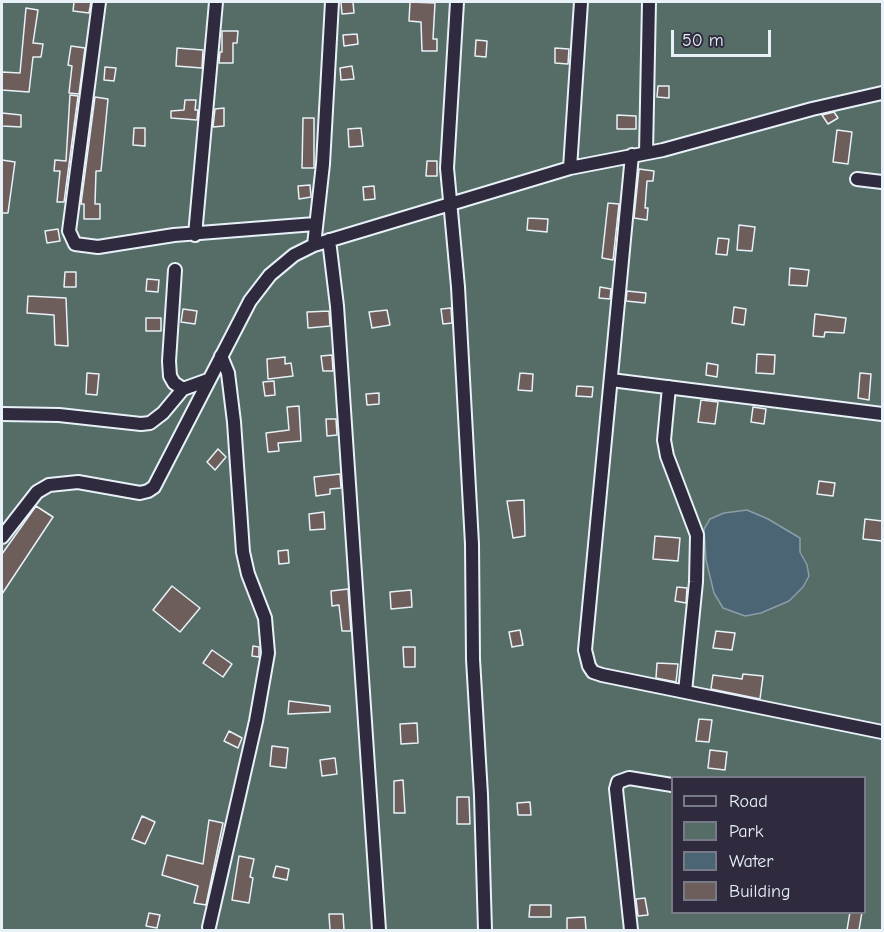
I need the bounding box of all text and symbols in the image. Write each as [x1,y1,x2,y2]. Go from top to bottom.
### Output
scale bar [674,18,774,56]
text: 50 m [682,30,724,51]
legend [671,776,866,914]
text: Road [729,791,768,812]
text: Park [729,821,763,842]
text: Water [729,851,773,872]
text: Building [729,881,791,902]

